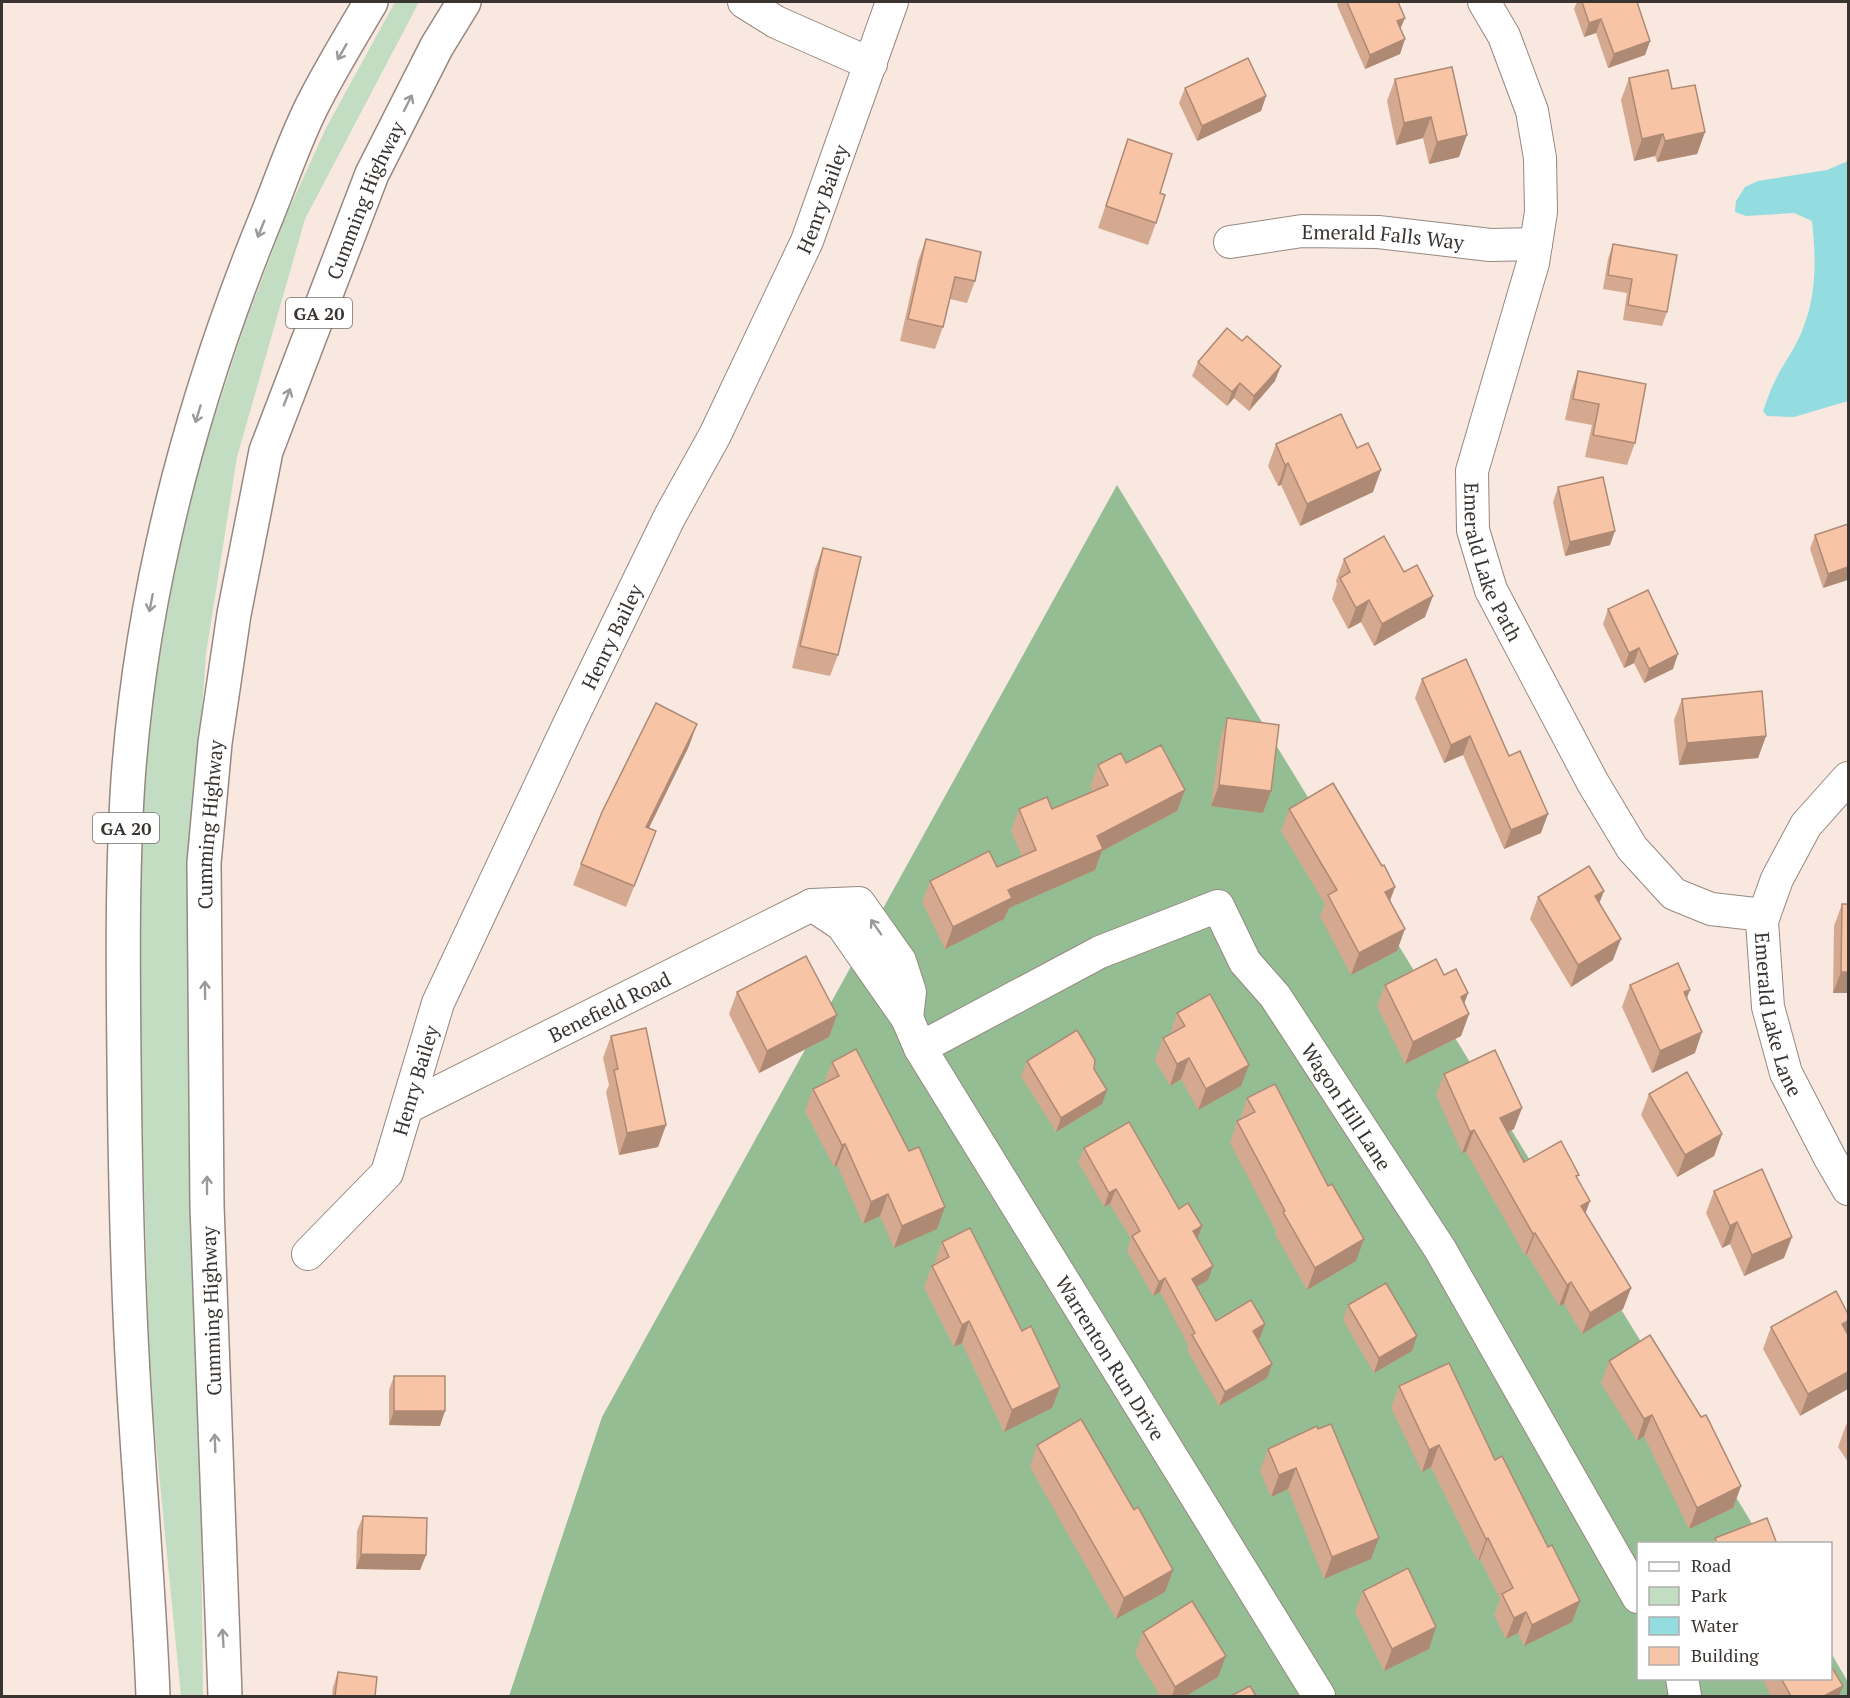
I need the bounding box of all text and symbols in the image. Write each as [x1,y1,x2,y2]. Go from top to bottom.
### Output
one-way arrow [336,43,348,60]
one-way arrow [403,95,414,113]
street label: Cumming Highway [319,115,411,283]
street label: Henry Bailey [790,140,854,258]
street label: Emerald Falls Way [1301,217,1467,256]
one-way arrow [255,220,266,238]
road number: GA 20 [286,298,352,328]
one-way arrow [282,388,293,406]
one-way arrow [192,404,203,423]
street label: Emerald Lake Path [1459,482,1529,646]
street label: Henry Bailey [574,579,649,694]
one-way arrow [145,592,156,612]
street label: Cumming Highway [190,738,229,909]
road number: GA 20 [93,813,159,843]
one-way arrow [870,920,882,936]
street label: Emerald Lake Lane [1749,931,1809,1101]
street label: Benefield Road [544,965,675,1048]
one-way arrow [200,981,211,1001]
street label: Henry Bailey [386,1021,444,1139]
street label: Wagon Hill Lane [1296,1038,1398,1175]
one-way arrow [201,1176,213,1196]
street label: Cumming Highway [195,1225,227,1396]
street label: Warrenton Run Drive [1050,1270,1172,1445]
one-way arrow [209,1434,221,1454]
legend [1637,1542,1832,1680]
text: Road [1691,1553,1731,1577]
text: Park [1691,1583,1728,1607]
text: Water [1691,1613,1738,1637]
one-way arrow [217,1629,228,1649]
text: Building [1691,1643,1759,1667]

